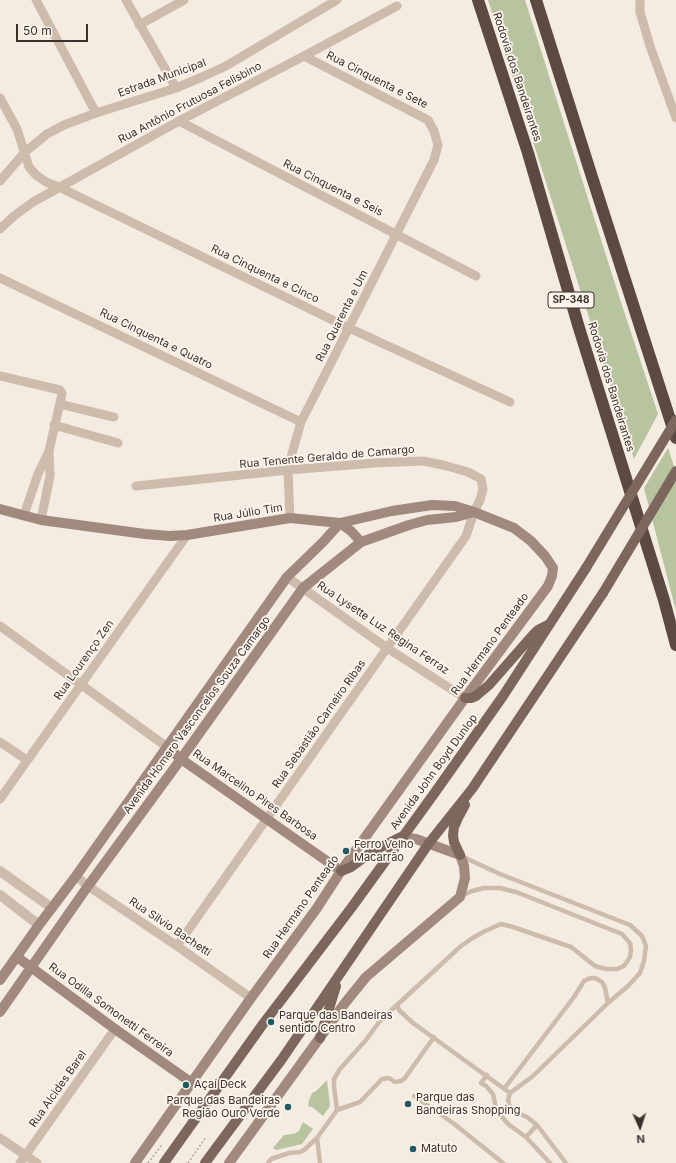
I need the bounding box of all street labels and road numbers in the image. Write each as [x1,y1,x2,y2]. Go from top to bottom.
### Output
street label: Rodovia dos Bandeirantes [490,11,544,143]
street label: Rua Cinquenta e Sete [324,49,430,111]
street label: Estrada Municipal [116,56,208,100]
street label: Rua Antônio Frutuosa Felisbino [116,59,264,147]
street label: Rua Cinquenta e Seis [281,157,385,219]
street label: Rua Cinquenta e Cinco [209,242,321,306]
street label: Rua Quarenta e Um [313,268,371,364]
road number: SP-348 [548,292,594,308]
street label: Rua Cinquenta e Quatro [97,306,215,372]
street label: Rodovia dos Bandeirantes [585,320,637,454]
street label: Rua Tenente Geraldo de Camargo [239,443,415,471]
street label: Rua Júlio Tim [212,501,284,525]
street label: Rua Lysette Luz Regina Ferraz [314,579,452,677]
street label: Rua Hermano Penteado [448,590,532,698]
street label: Avenida Homero Vasconcelos Souza Camargo [121,614,273,816]
street label: Rua Lourenço Zen [51,617,117,703]
street label: Rua Sebastião Carneiro Ribas [270,657,368,791]
street label: Avenida John Boyd Dunlop [388,712,480,832]
street label: Rua Marcelino Pires Barbosa [190,747,320,843]
street label: Rua Hermano Penteado [260,853,342,961]
street label: Rua Silvio Bachetti [127,895,213,959]
street label: Rua Odilla Somonetti Ferreira [46,960,176,1060]
street label: Rua Alcides Barel [27,1048,89,1130]

